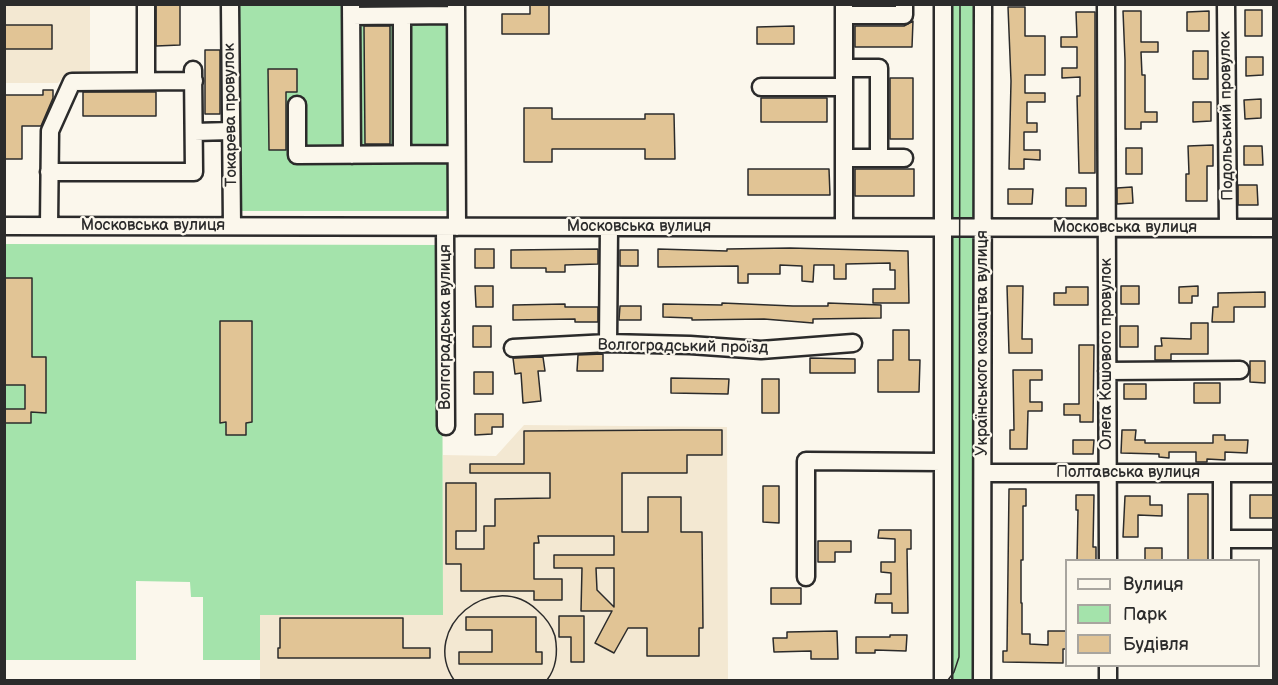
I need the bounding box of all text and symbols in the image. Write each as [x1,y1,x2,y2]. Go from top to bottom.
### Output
street label: Подольський провулок [1216,31,1238,201]
street label: Токарева провулок [220,43,242,187]
street label: Московська вулиця [81,216,225,236]
street label: Московська вулиця [567,217,711,237]
street label: Московська вулиця [1053,218,1197,238]
street label: Українського козацтва вулиця [973,230,993,456]
street label: Волгоградська вулиця [436,244,456,410]
street label: Олега Кошового провулок [1097,258,1117,450]
street label: Волгоградський проїзд [598,336,768,358]
street label: Полтавська вулиця [1056,463,1200,483]
legend [1065,559,1260,667]
text: Вулиця [1123,574,1184,595]
text: Парк [1123,604,1167,625]
text: Будівля [1123,634,1189,655]

